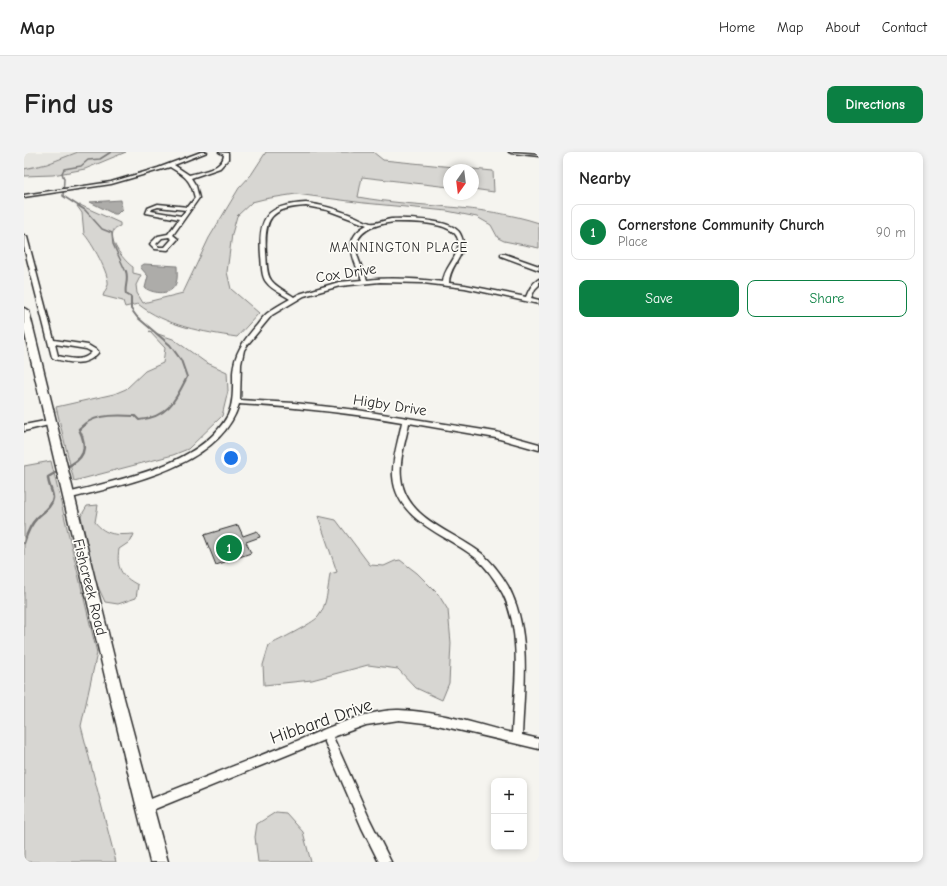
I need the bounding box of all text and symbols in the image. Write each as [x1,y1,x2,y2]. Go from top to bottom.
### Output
text: Map [20,17,55,39]
text: Home [719,19,755,36]
text: Map [777,19,803,36]
text: About [825,19,860,36]
text: Contact [882,19,927,36]
button: Directions [827,86,923,123]
text: Find us [24,88,113,120]
north arrow [443,164,479,200]
text: Nearby [579,169,630,188]
text: Cornerstone Community Church [618,216,825,234]
text: 1 [590,225,596,240]
text: 90 m [876,225,906,240]
text: Place [618,234,648,249]
district label: MANNINGTON PLACE [330,240,468,255]
street label: Cox Drive [314,259,378,287]
button: Save [579,280,739,317]
button: Share [747,280,907,317]
street label: Higby Drive [352,390,428,420]
your location [221,448,241,468]
pin: 1 [216,533,242,563]
street label: Fishcreek Road [69,537,111,637]
street label: Hibbard Drive [267,694,375,749]
map controls [491,778,527,850]
button: + [491,778,527,814]
button: − [491,814,527,850]

